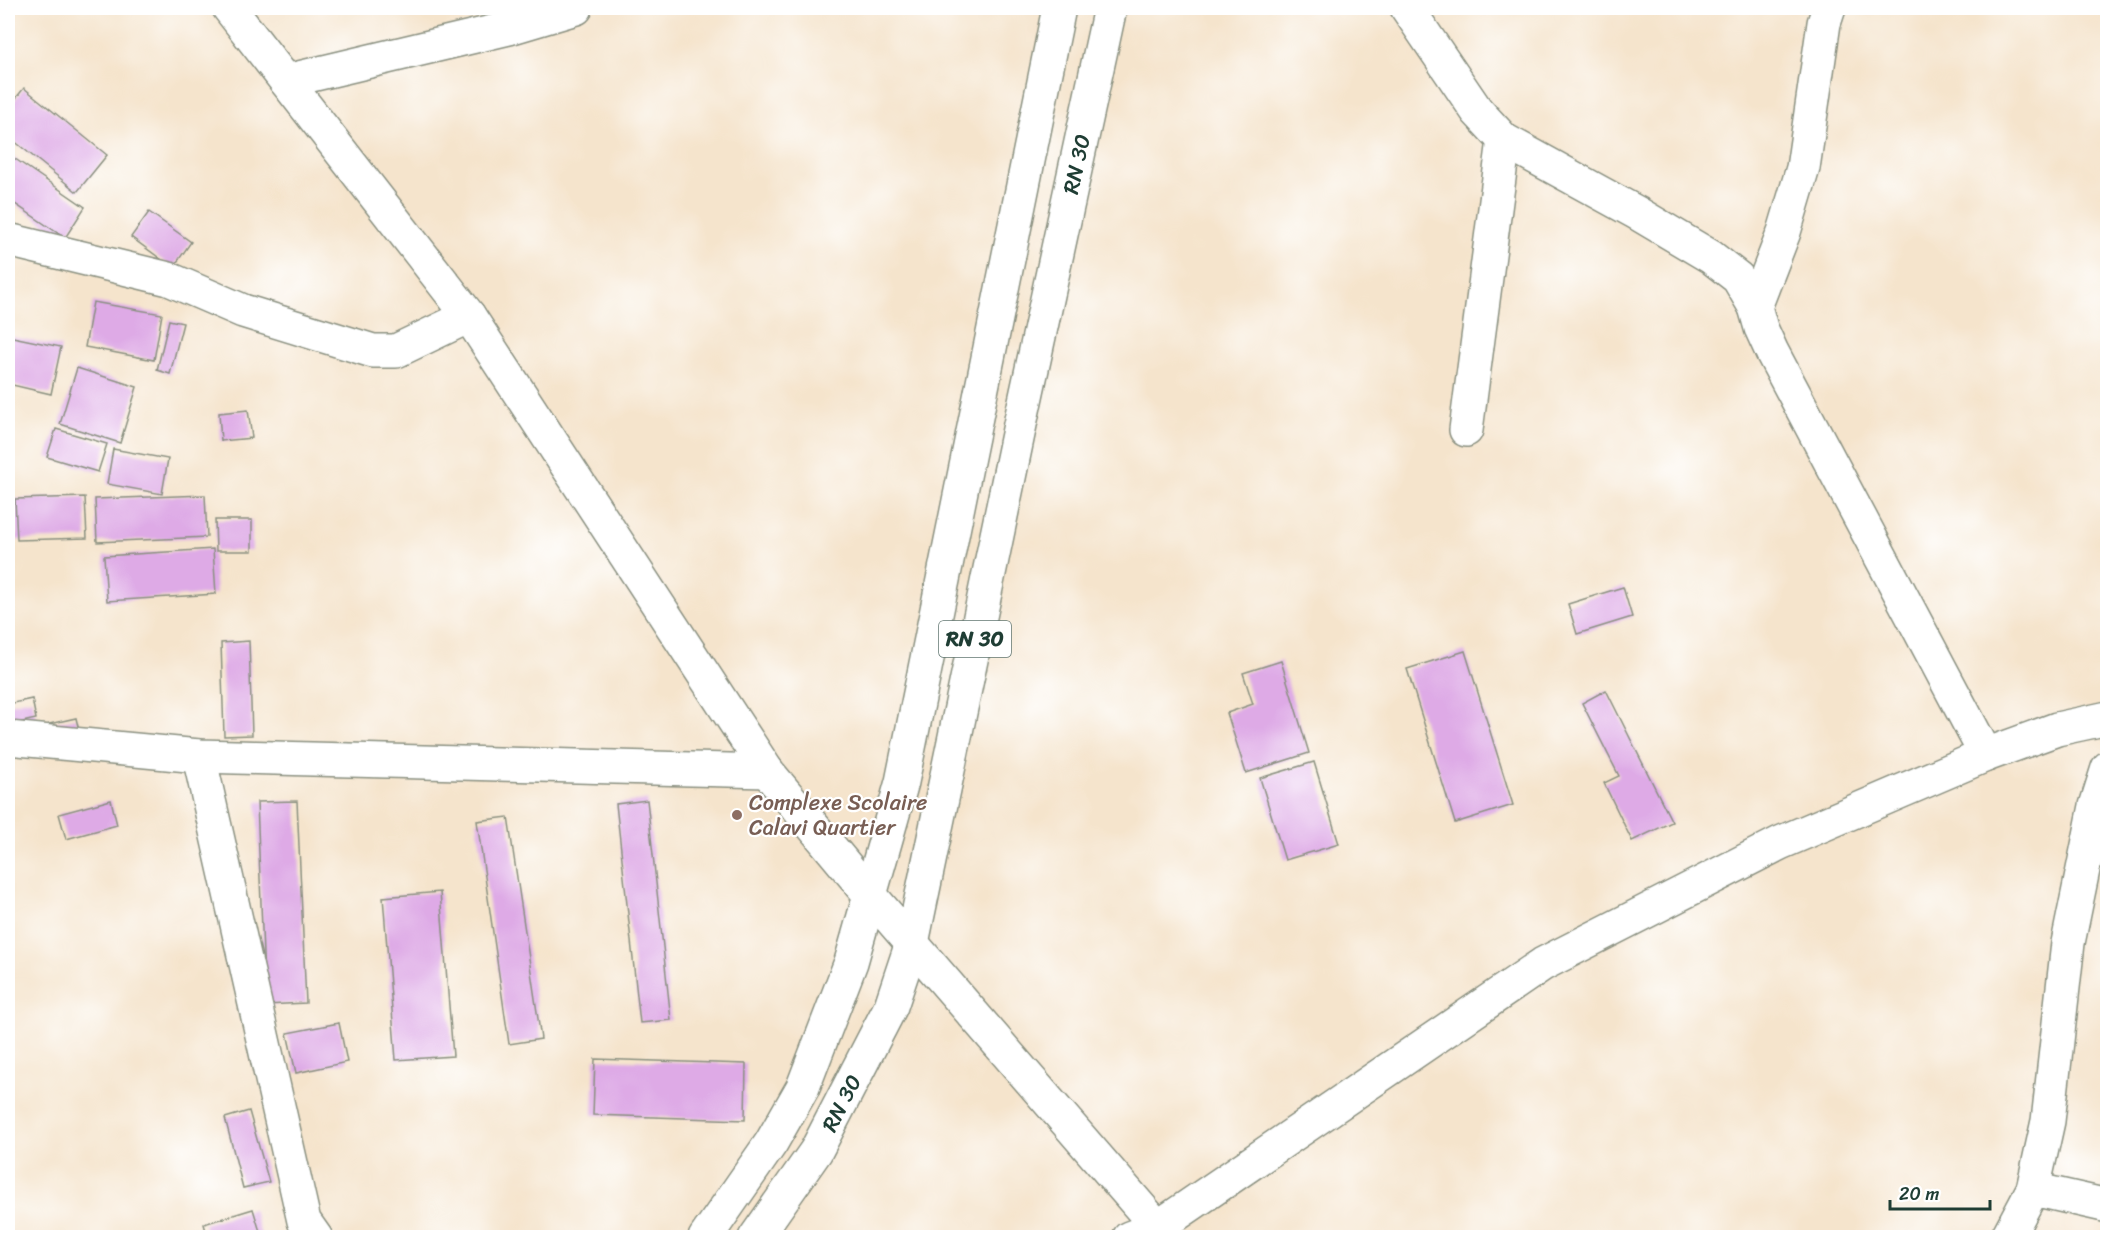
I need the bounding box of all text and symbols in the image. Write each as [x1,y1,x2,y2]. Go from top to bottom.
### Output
street label: RN 30 [1051,130,1102,198]
road number: RN 30 [939,621,1011,657]
place label: Complexe Scolaire Calavi Quartier [749,783,927,847]
marker: Complexe Scolaire Calavi Quartier [730,808,744,822]
street label: RN 30 [810,1067,873,1139]
scale bar [1890,1173,1990,1211]
text: 20 m [1899,1178,1939,1210]

